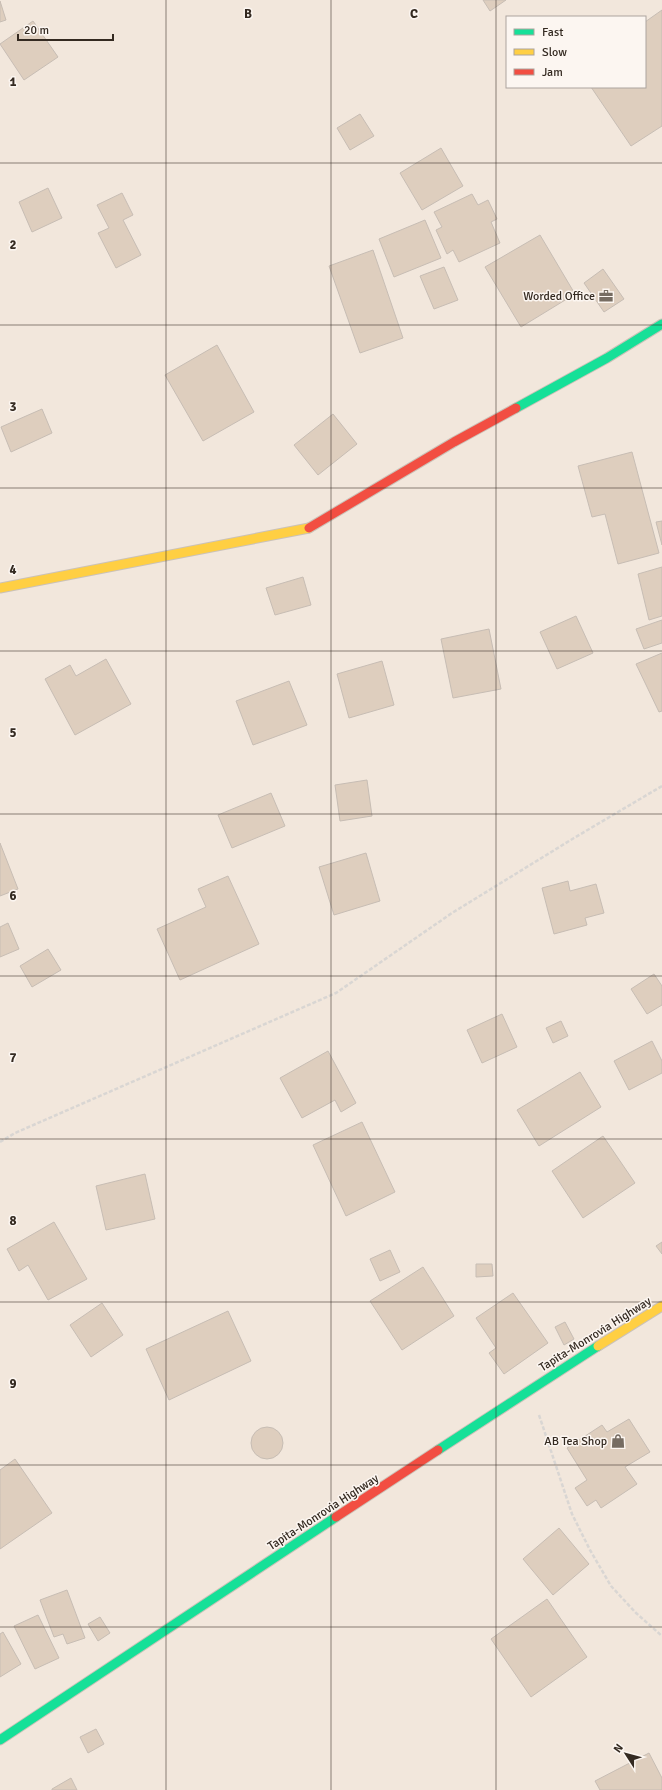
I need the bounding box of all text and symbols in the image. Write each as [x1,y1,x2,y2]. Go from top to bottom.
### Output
text: B [244,6,252,22]
text: C [410,6,418,22]
scale bar [18,16,113,42]
legend [506,16,646,88]
text: 20 m [24,23,49,38]
text: Fast [542,25,563,40]
text: Slow [542,45,567,60]
text: Jam [542,65,563,80]
text: 1 [9,74,17,90]
text: 2 [9,237,17,253]
office icon: Worded Office [598,288,614,304]
place label: Worded Office [523,289,595,304]
text: 3 [9,399,17,415]
text: 4 [9,562,17,578]
text: 5 [9,725,17,741]
text: 6 [9,888,17,904]
text: 7 [9,1050,17,1066]
text: 8 [9,1213,17,1229]
street label: Tapita-Monrovia Highway [536,1294,654,1375]
text: 9 [9,1376,17,1392]
shop icon: AB Tea Shop [610,1433,626,1449]
place label: AB Tea Shop [544,1434,607,1449]
street label: Tapita-Monrovia Highway [265,1471,382,1554]
north arrow [606,1734,646,1774]
text: N [611,1741,626,1755]

